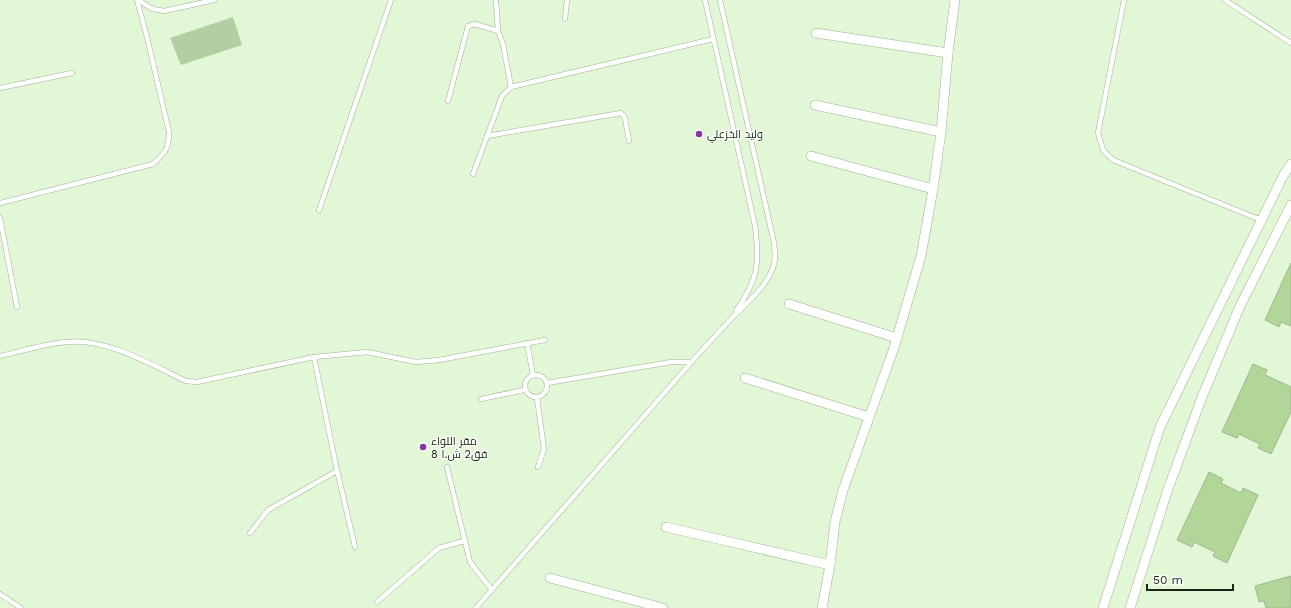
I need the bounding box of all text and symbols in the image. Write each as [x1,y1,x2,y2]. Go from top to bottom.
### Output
place label: وليد الخزعلي [707,128,763,143]
marker: وليد الخزعلي [694,129,704,139]
place label: مقر اللواء 8 فق2 ش.ا [431,435,487,461]
marker: مقر اللواء 8 فق2 ش.ا [418,442,428,452]
scale bar [1147,566,1233,592]
text: 50 m [1153,573,1183,587]

